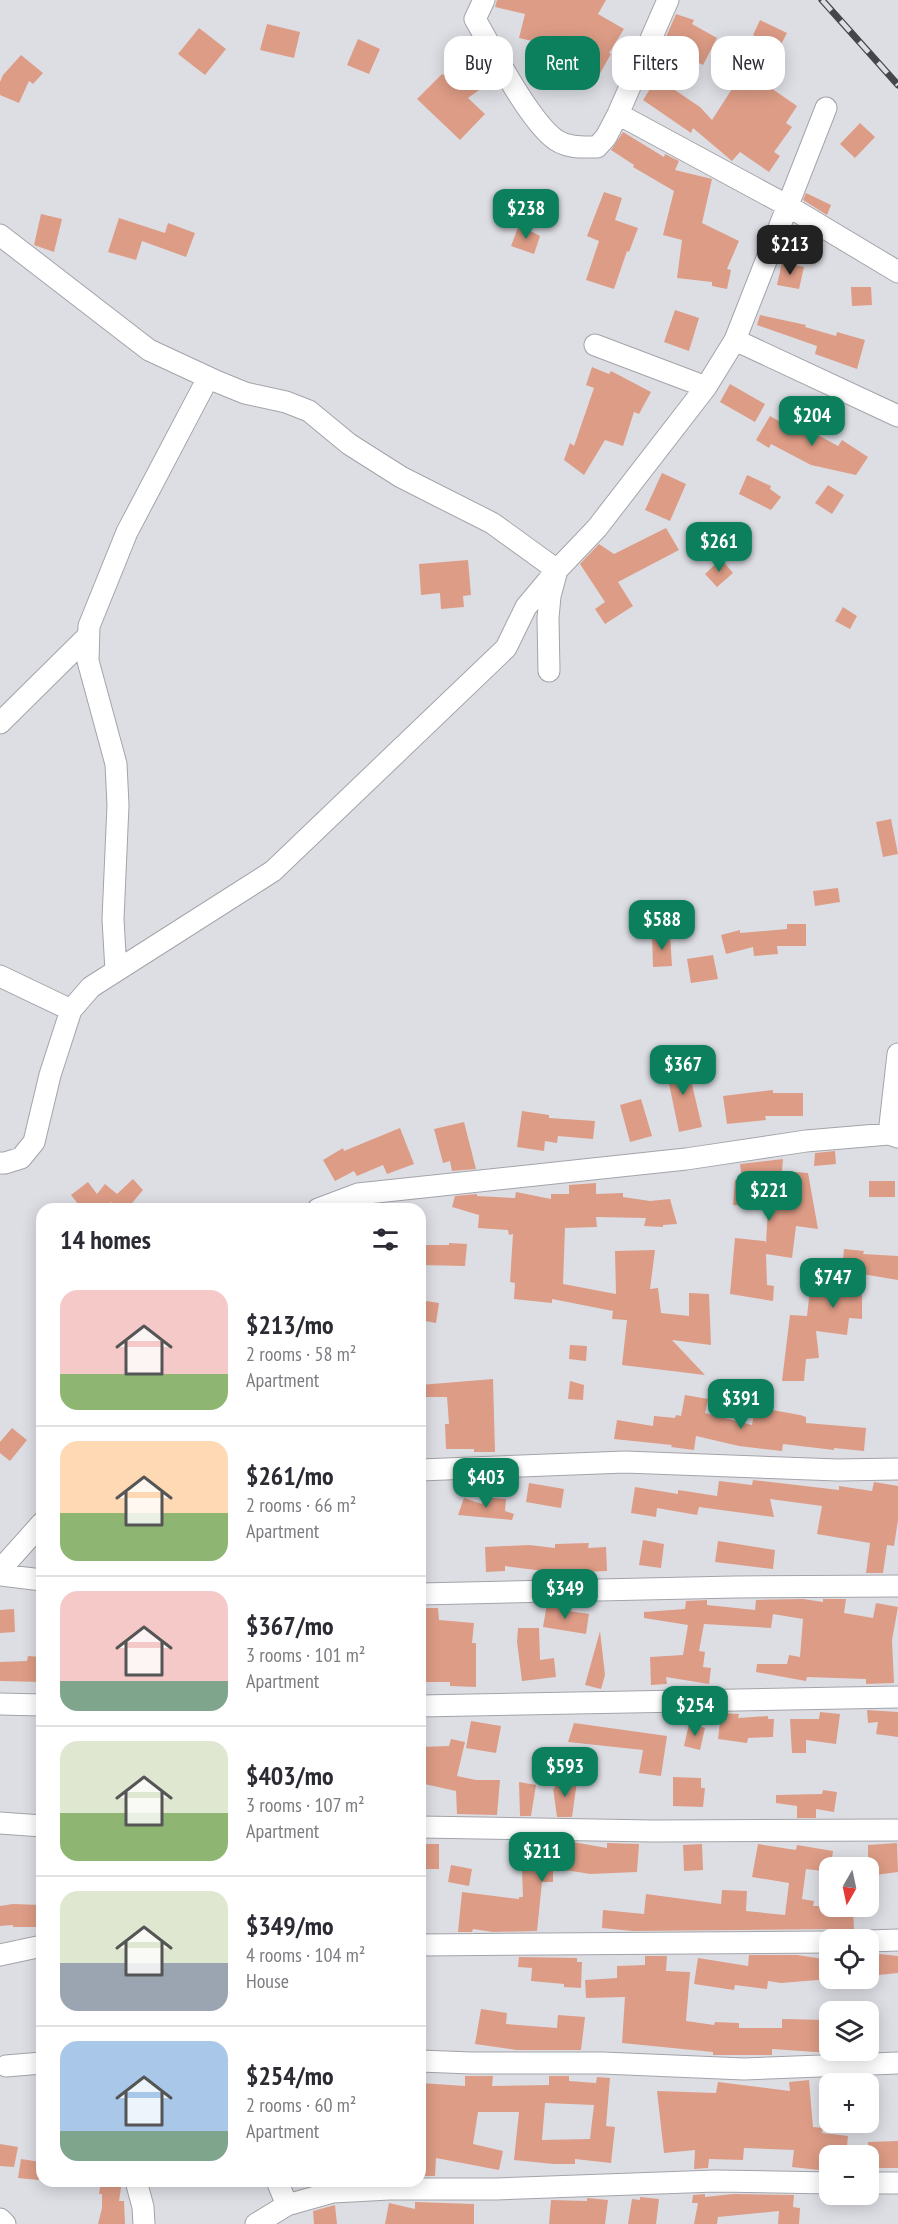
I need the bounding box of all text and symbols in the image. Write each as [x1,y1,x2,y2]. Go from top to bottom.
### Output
chip: Buy [444,36,513,90]
chip: Rent [525,36,600,90]
chip: Filters [612,36,699,90]
chip: New [711,36,785,90]
pin: $238 [490,189,562,240]
text: $238 [507,195,545,221]
pin: $213 [754,225,826,276]
text: $213 [771,231,809,257]
pin: $204 [776,396,848,447]
text: $204 [793,402,831,428]
pin: $261 [683,522,755,573]
text: $261 [700,528,738,554]
pin: $588 [626,900,698,951]
text: $588 [643,906,681,932]
pin: $367 [647,1045,719,1096]
text: $367 [664,1051,702,1077]
pin: $221 [733,1171,805,1222]
text: $221 [750,1177,788,1203]
text: 14 homes [60,1223,151,1256]
icon: filters [369,1223,402,1256]
pin: $747 [797,1258,869,1309]
text: $747 [814,1264,852,1290]
text: $213/mo [246,1308,334,1341]
icon: home [108,1314,180,1386]
text: 2 rooms · 58 m² [246,1341,356,1367]
text: Apartment [246,1367,319,1393]
pin: $391 [705,1379,777,1430]
text: $391 [722,1385,760,1411]
pin: $403 [450,1458,522,1509]
text: $261/mo [246,1459,334,1492]
text: $403 [467,1464,505,1490]
icon: home [108,1465,180,1537]
text: 2 rooms · 66 m² [246,1492,356,1518]
text: Apartment [246,1518,319,1544]
pin: $349 [529,1569,601,1620]
text: $349 [546,1575,584,1601]
text: $367/mo [246,1609,334,1642]
icon: home [108,1615,180,1687]
text: 3 rooms · 101 m² [246,1642,365,1668]
text: Apartment [246,1668,319,1694]
pin: $254 [659,1686,731,1737]
text: $254 [676,1692,714,1718]
pin: $593 [529,1747,601,1798]
text: $593 [546,1753,584,1779]
text: $403/mo [246,1759,334,1792]
icon: home [108,1765,180,1837]
text: 3 rooms · 107 m² [246,1792,365,1818]
text: Apartment [246,1818,319,1844]
pin: $211 [506,1832,578,1883]
text: $211 [523,1838,561,1864]
north arrow [819,1857,879,1917]
map controls [819,1857,879,2205]
text: $349/mo [246,1909,334,1942]
icon: home [108,1915,180,1987]
button: locate [819,1929,879,1989]
text: 4 rooms · 104 m² [246,1942,365,1968]
text: House [246,1968,289,1994]
button: layers [819,2001,879,2061]
text: $254/mo [246,2059,334,2092]
icon: home [108,2065,180,2137]
button: + [819,2073,879,2133]
text: 2 rooms · 60 m² [246,2092,356,2118]
text: Apartment [246,2118,319,2144]
button: − [819,2145,879,2205]

